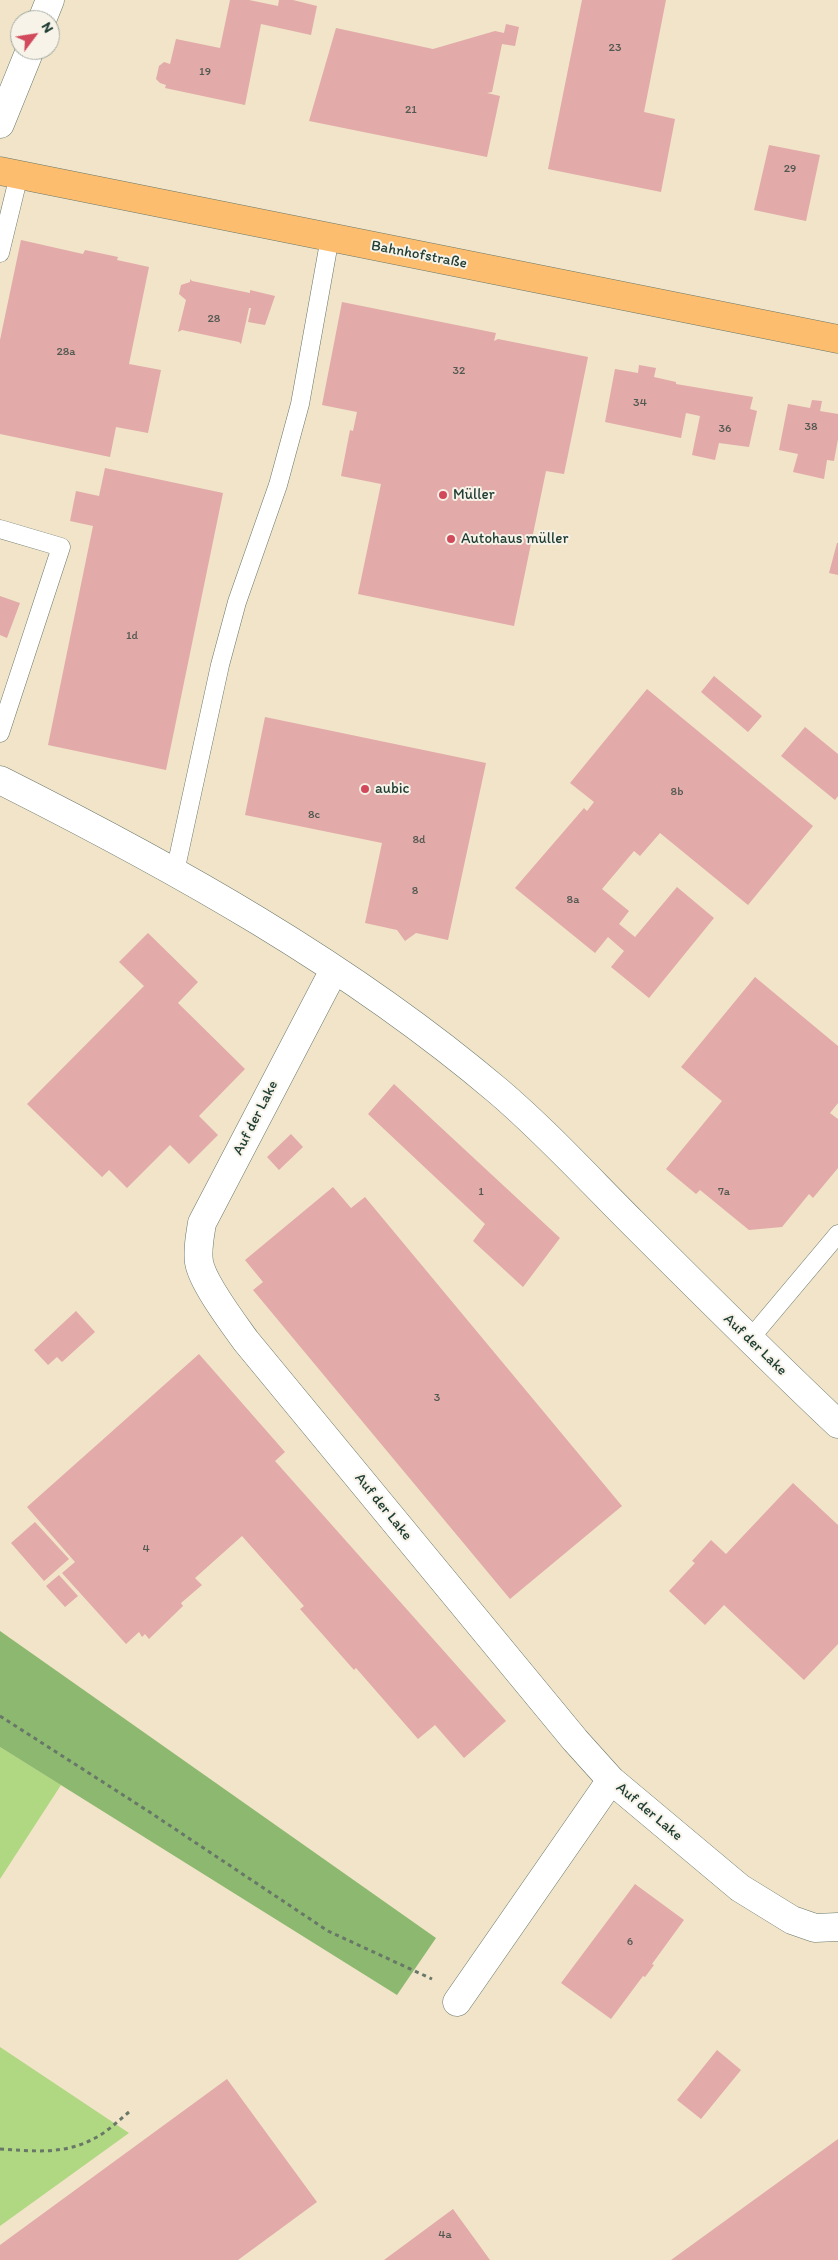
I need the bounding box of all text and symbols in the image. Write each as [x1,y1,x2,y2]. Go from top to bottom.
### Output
north arrow [10,10,60,60]
text: N [38,19,57,36]
house number: 23 [609,41,621,55]
house number: 19 [199,65,211,79]
house number: 21 [405,103,417,117]
house number: 29 [784,162,796,176]
street label: Bahnhofstraße [370,237,468,273]
house number: 28 [208,312,220,326]
house number: 28a [56,345,76,359]
house number: 32 [453,364,465,378]
house number: 34 [633,396,647,410]
house number: 38 [804,420,818,434]
house number: 36 [719,422,731,436]
place label: Müller [453,486,495,504]
marker: Müller [437,489,449,501]
place label: Autohaus müller [461,530,568,548]
marker: Autohaus müller [445,533,457,545]
house number: 1d [126,629,138,643]
place label: aubic [375,780,409,798]
marker: aubic [359,783,371,795]
house number: 8b [671,785,683,799]
house number: 8c [308,808,320,822]
house number: 8d [412,833,426,847]
house number: 8 [412,884,418,898]
house number: 8a [567,893,579,907]
street label: Auf der Lake [230,1078,282,1158]
house number: 1 [478,1185,484,1199]
house number: 7a [718,1185,730,1199]
street label: Auf der Lake [719,1310,791,1380]
house number: 3 [434,1391,440,1405]
street label: Auf der Lake [350,1470,416,1544]
house number: 4 [142,1542,150,1556]
street label: Auf der Lake [612,1779,686,1845]
house number: 6 [627,1935,633,1949]
house number: 4a [438,2228,452,2242]

